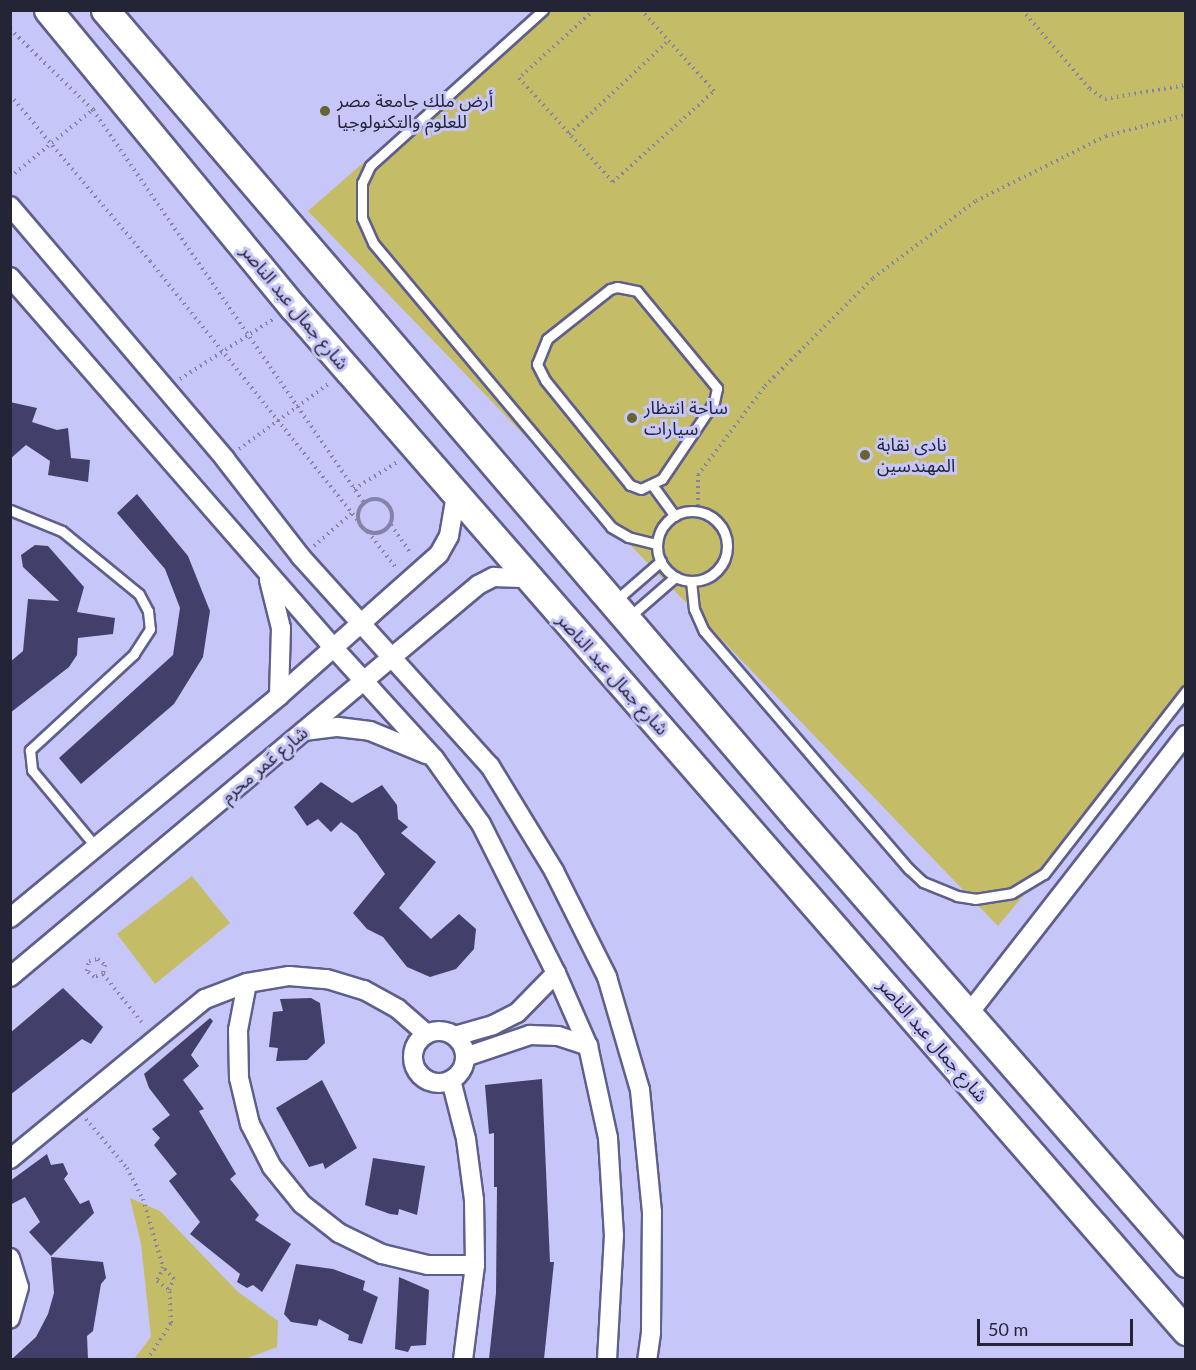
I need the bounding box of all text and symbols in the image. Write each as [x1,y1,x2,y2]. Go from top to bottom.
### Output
place label: أرض ملك جامعة مصر للعلوم والتكنولوجيا [337,90,493,132]
marker: أرض ملك جامعة مصر للعلوم والتكنولوجيا [318,104,332,118]
street label: شارع جمال عبد الناصر [237,240,353,374]
place label: ساحة انتظار سيارات [644,397,728,440]
marker: ساحة انتظار سيارات [625,411,639,425]
place label: نادى نقابة المهندسين [877,434,955,476]
marker: نادى نقابة المهندسين [858,448,872,462]
street label: شارع جمال عبد الناصر [553,609,673,739]
street label: شارع عَمر محرم [216,721,312,807]
street label: شارع جمال عبد الناصر [874,974,992,1106]
scale bar [980,1307,1136,1345]
text: 50 m [988,1318,1028,1340]

